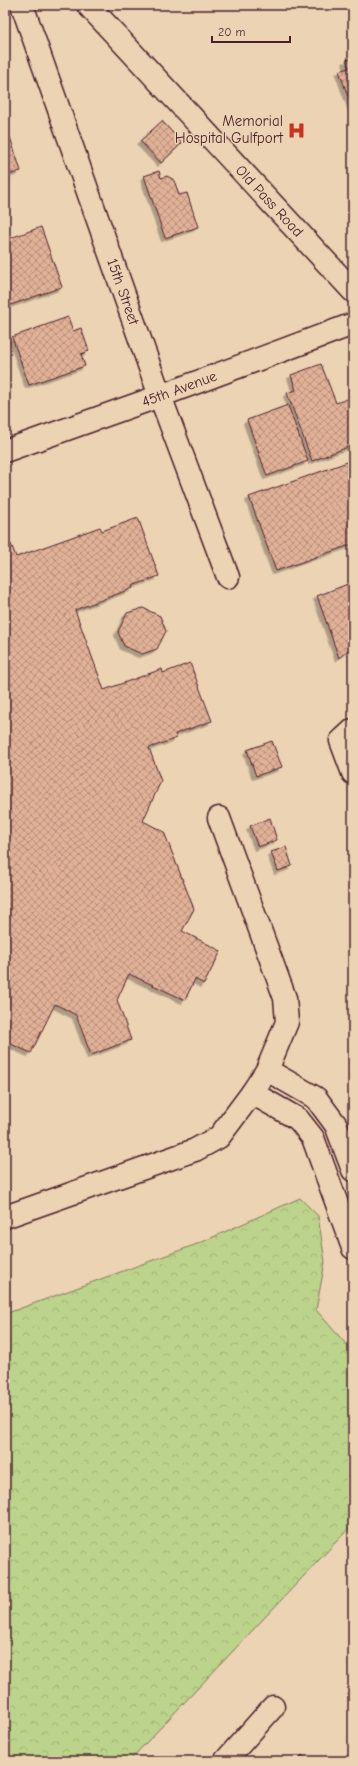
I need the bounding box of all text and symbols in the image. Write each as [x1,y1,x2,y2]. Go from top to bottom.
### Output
scale bar [212,18,290,44]
text: 20 m [218,25,246,39]
place label: Memorial Hospital Gulfport [175,112,284,147]
hospital icon: Memorial Hospital Gulfport [286,120,306,140]
street label: Old Pass Road [232,161,307,240]
street label: 15th Street [103,256,143,328]
street label: 45th Avenue [139,367,220,411]

